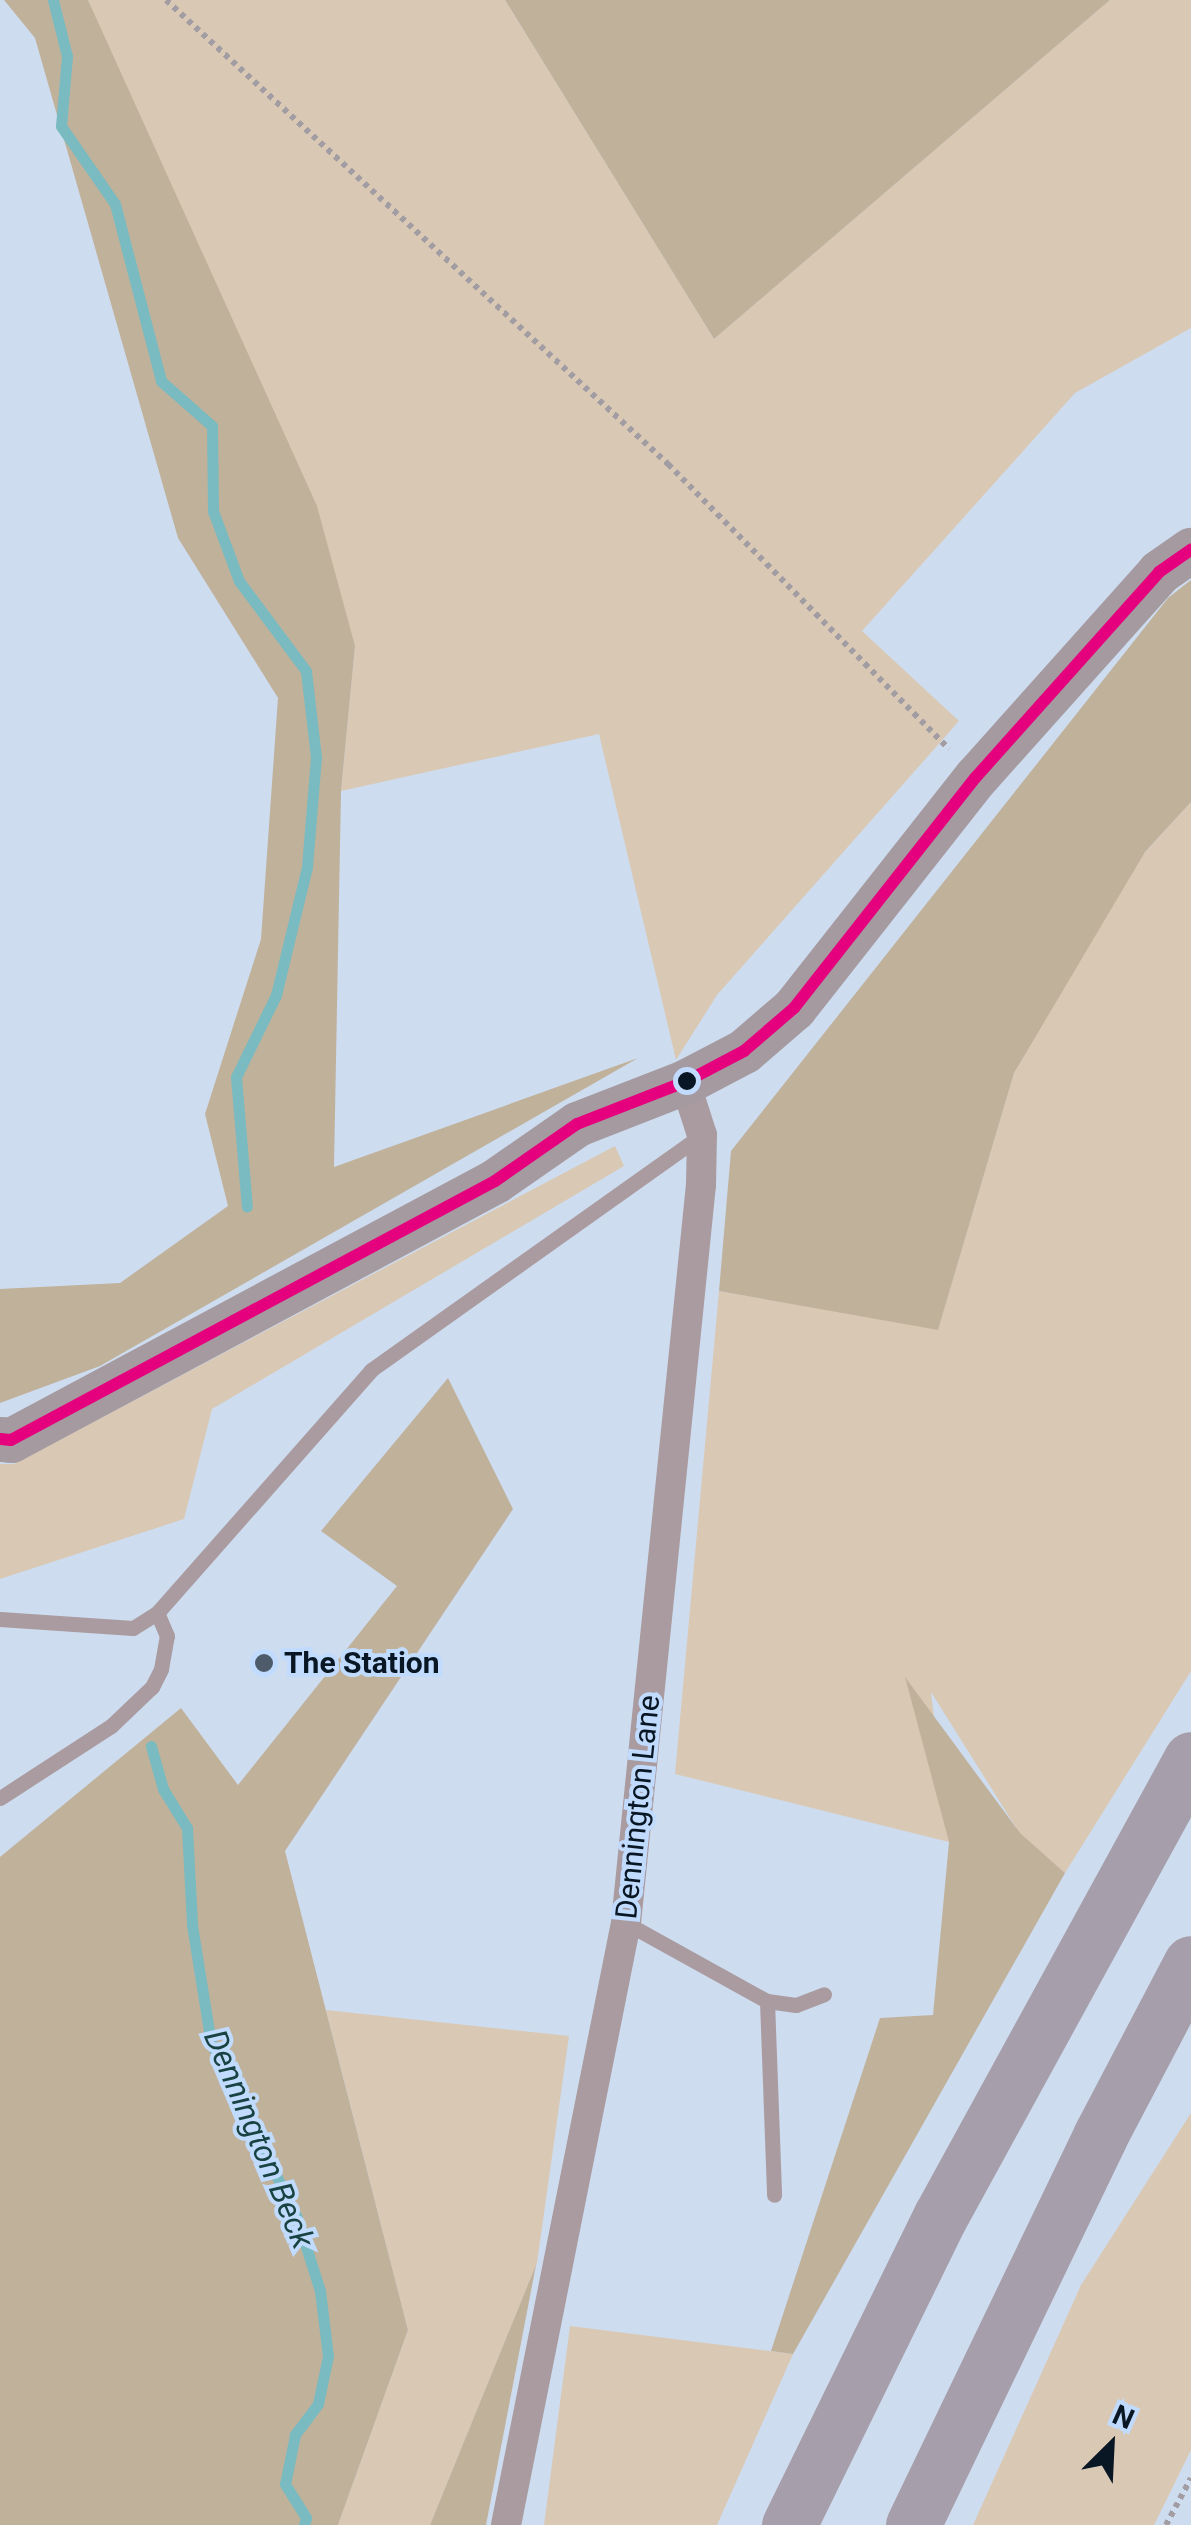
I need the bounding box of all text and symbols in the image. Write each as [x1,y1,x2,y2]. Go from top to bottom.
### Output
unlabelled marker [677,1071,697,1091]
place label: The Station [284,1645,440,1681]
marker: The Station [253,1652,275,1674]
street label: Dennington Lane [608,1693,668,1921]
water label: Dennington Beck [196,2024,322,2254]
north arrow [1061,2395,1161,2495]
text: N [1108,2398,1139,2436]

